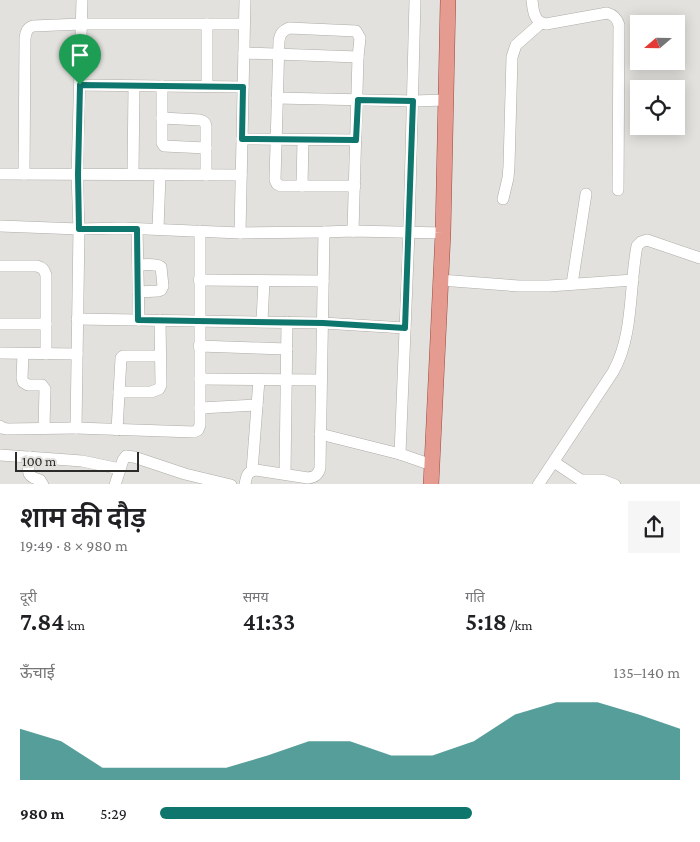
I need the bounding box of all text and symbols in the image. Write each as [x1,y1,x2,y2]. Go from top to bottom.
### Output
north arrow [630,15,685,70]
map controls [630,15,685,135]
pin [59,34,101,85]
icon: arrive [66,41,94,69]
button: locate [630,80,685,135]
scale bar [15,450,139,473]
text: 100 m [22,453,56,469]
button: share [628,501,680,553]
text: शाम की दौड़ [20,502,146,533]
text: 19:49 · 8 × 980 m [20,537,128,554]
text: दूरी [20,589,37,605]
text: समय [243,589,269,605]
text: गति [465,589,485,605]
text: 7.84 [20,608,65,635]
text: 41:33 [243,608,295,635]
text: 5:18 [465,608,507,635]
text: km [65,617,85,633]
text: /km [507,617,533,633]
text: ऊँचाई [20,664,55,681]
text: 135–140 m [613,664,680,681]
text: 980 m [20,805,64,822]
text: 5:29 [100,805,127,822]

